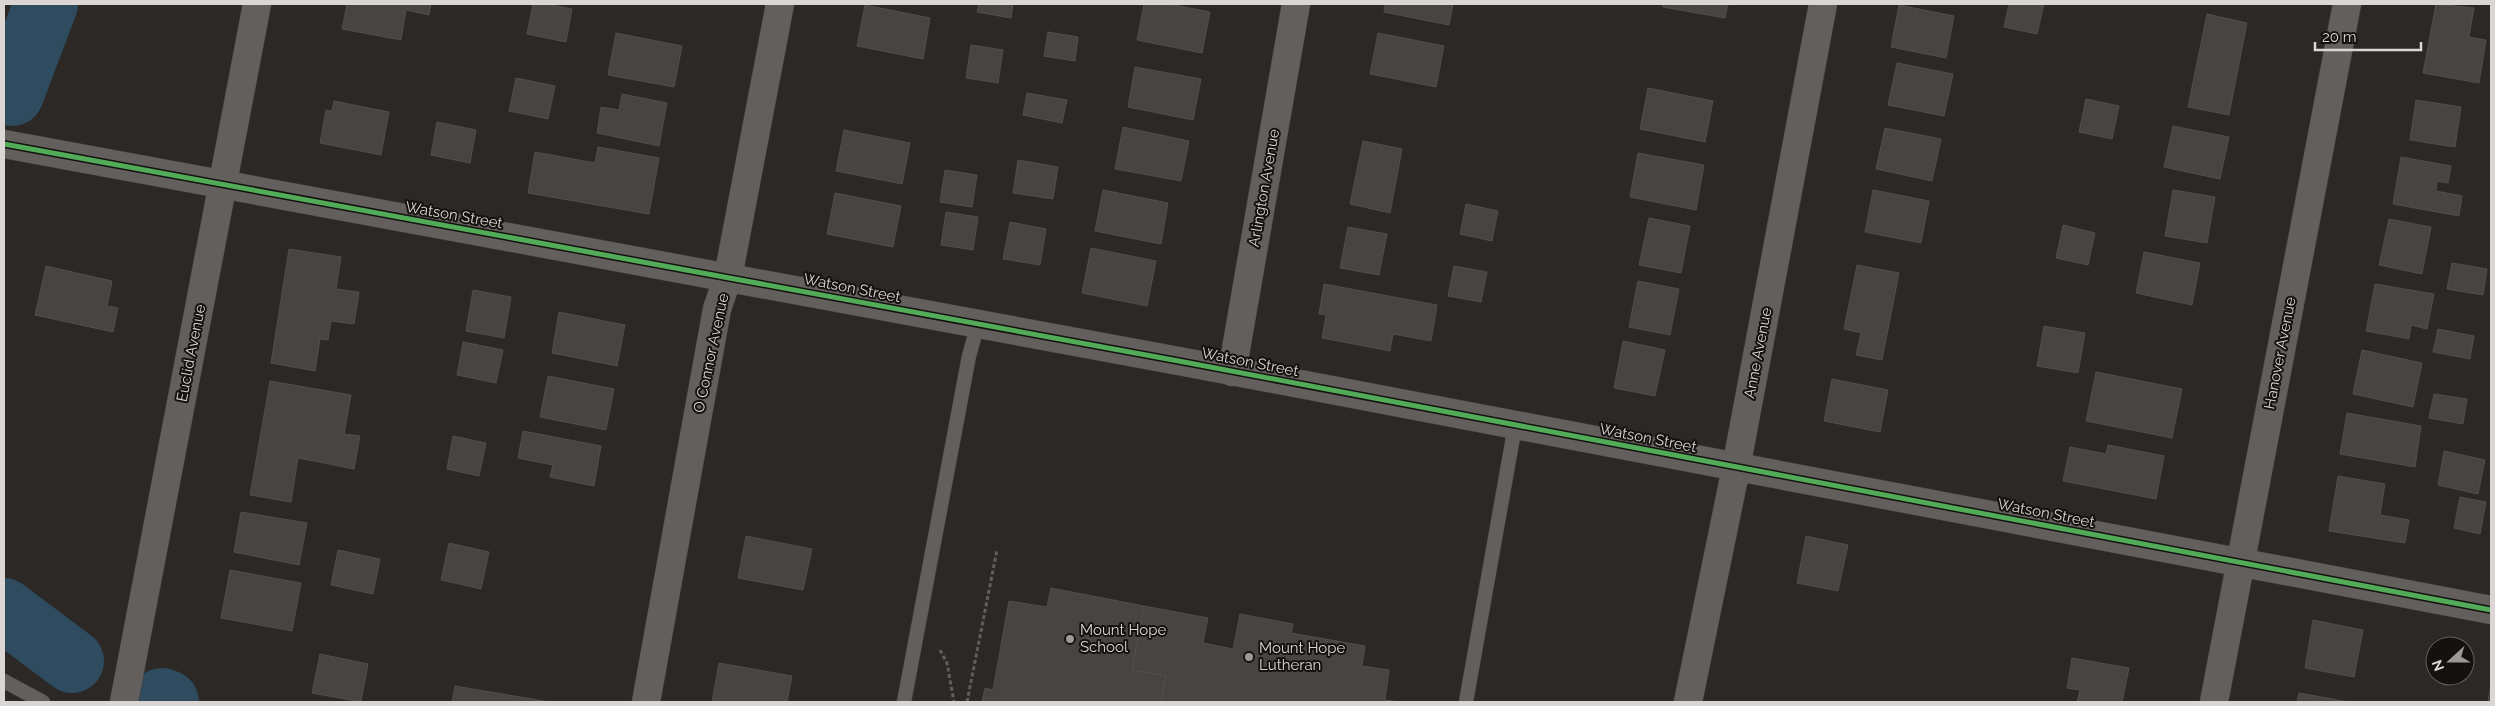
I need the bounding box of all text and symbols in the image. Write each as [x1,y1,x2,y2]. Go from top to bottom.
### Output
scale bar [2315,20,2421,52]
text: 20 m [2322,28,2357,46]
street label: Arlington Avenue [1245,127,1283,248]
street label: Watson Street [404,198,504,232]
street label: Watson Street [802,270,902,306]
street label: O Connor Avenue [690,291,732,414]
street label: Hanover Avenue [2260,295,2300,411]
street label: Euclid Avenue [173,303,209,403]
street label: Anne Avenue [1740,306,1776,400]
street label: Watson Street [1200,344,1300,380]
street label: Watson Street [1598,420,1698,456]
street label: Watson Street [1996,495,2096,531]
place label: Mount Hope School [1080,621,1167,656]
marker: Mount Hope School [1064,633,1076,645]
north arrow [2425,636,2475,686]
place label: Mount Hope Lutheran [1259,639,1346,674]
marker: Mount Hope Lutheran [1243,651,1255,663]
text: N [2428,658,2447,674]

